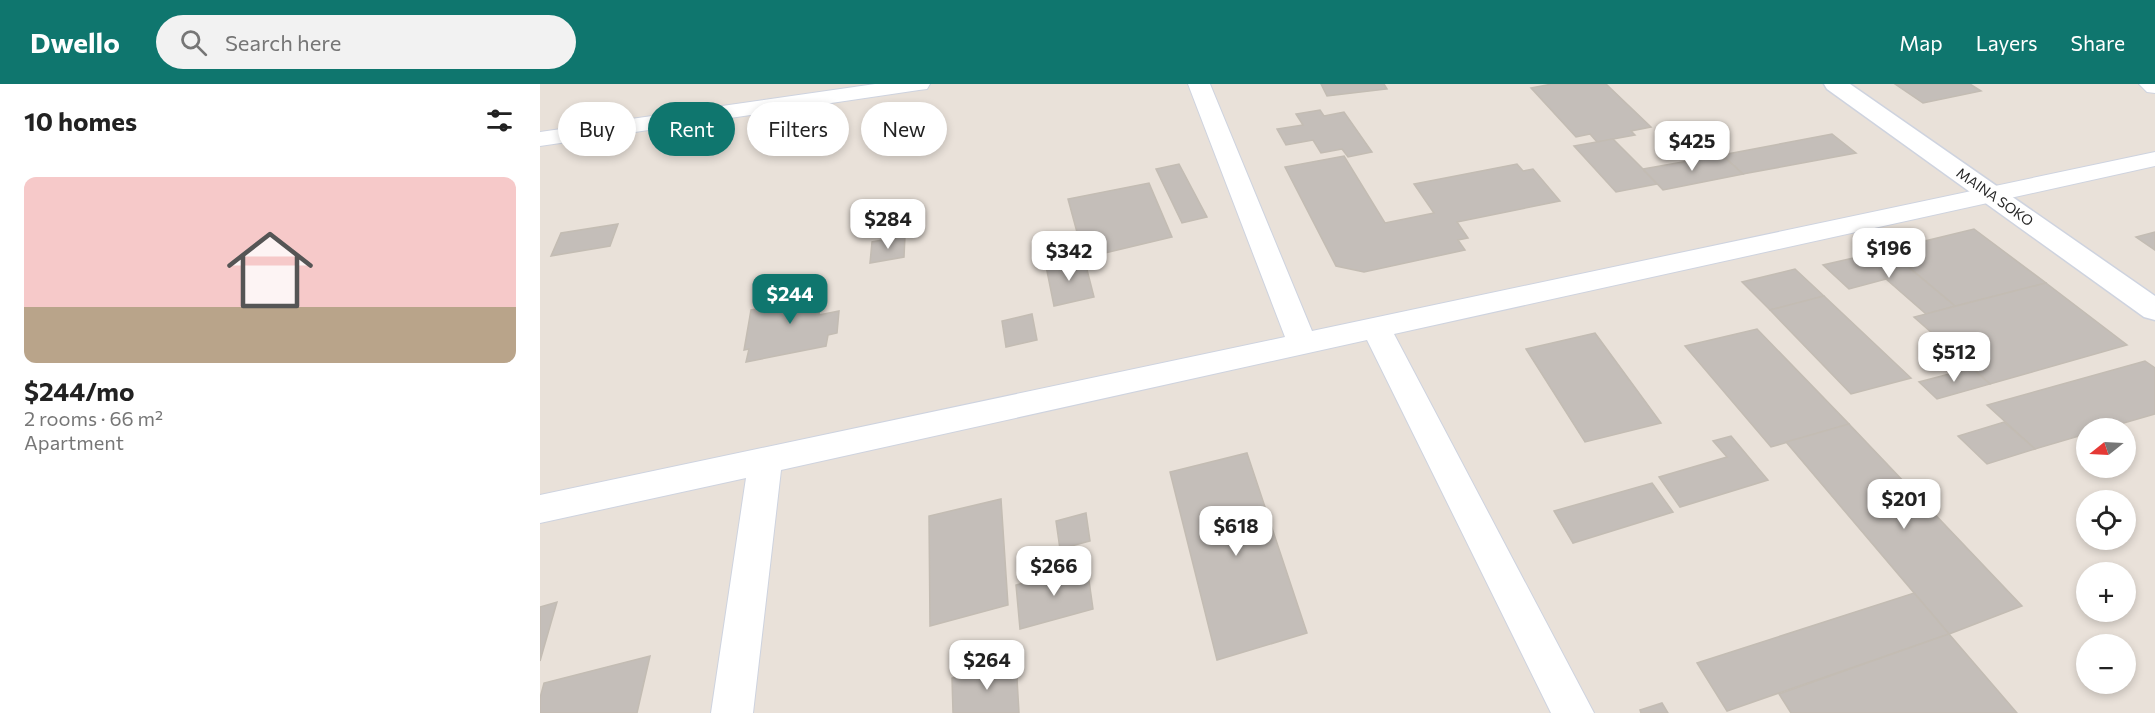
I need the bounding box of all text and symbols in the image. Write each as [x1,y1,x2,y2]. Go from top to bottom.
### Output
search box [156,15,576,69]
text: Dwello [30,25,120,59]
icon: search [177,26,210,59]
text: Search here [225,29,341,56]
text: Map [1899,30,1943,55]
text: Layers [1976,30,2038,55]
text: Share [2071,30,2125,55]
chip: Buy [558,102,636,156]
chip: Rent [648,102,735,156]
chip: Filters [747,102,849,156]
chip: New [861,102,947,156]
icon: filters [483,104,516,137]
text: 10 homes [24,105,137,136]
pin: $425 [1656,121,1728,172]
text: $425 [1669,128,1715,152]
street label: MAINA SOKO [1954,164,2037,229]
pin: $284 [852,199,924,250]
text: $284 [864,206,912,230]
icon: home [216,216,324,324]
pin: $196 [1853,228,1925,279]
pin: $342 [1033,231,1105,282]
text: $196 [1866,235,1912,259]
text: $342 [1046,238,1092,262]
pin: $244 [754,274,826,325]
text: $244 [766,281,814,305]
pin: $512 [1918,332,1990,383]
text: $512 [1932,339,1976,363]
text: $244/mo [24,375,134,406]
text: 2 rooms · 66 m² [24,406,163,430]
north arrow [2076,418,2136,478]
map controls [2076,418,2136,694]
text: Apartment [24,430,124,454]
pin: $201 [1868,479,1940,530]
text: $201 [1881,486,1927,510]
button: locate [2076,490,2136,550]
pin: $618 [1200,506,1272,557]
text: $618 [1213,513,1259,537]
pin: $266 [1018,546,1090,597]
text: $266 [1030,553,1078,577]
button: + [2076,562,2136,622]
button: − [2076,634,2136,694]
pin: $264 [951,640,1023,691]
text: $264 [963,647,1011,671]

